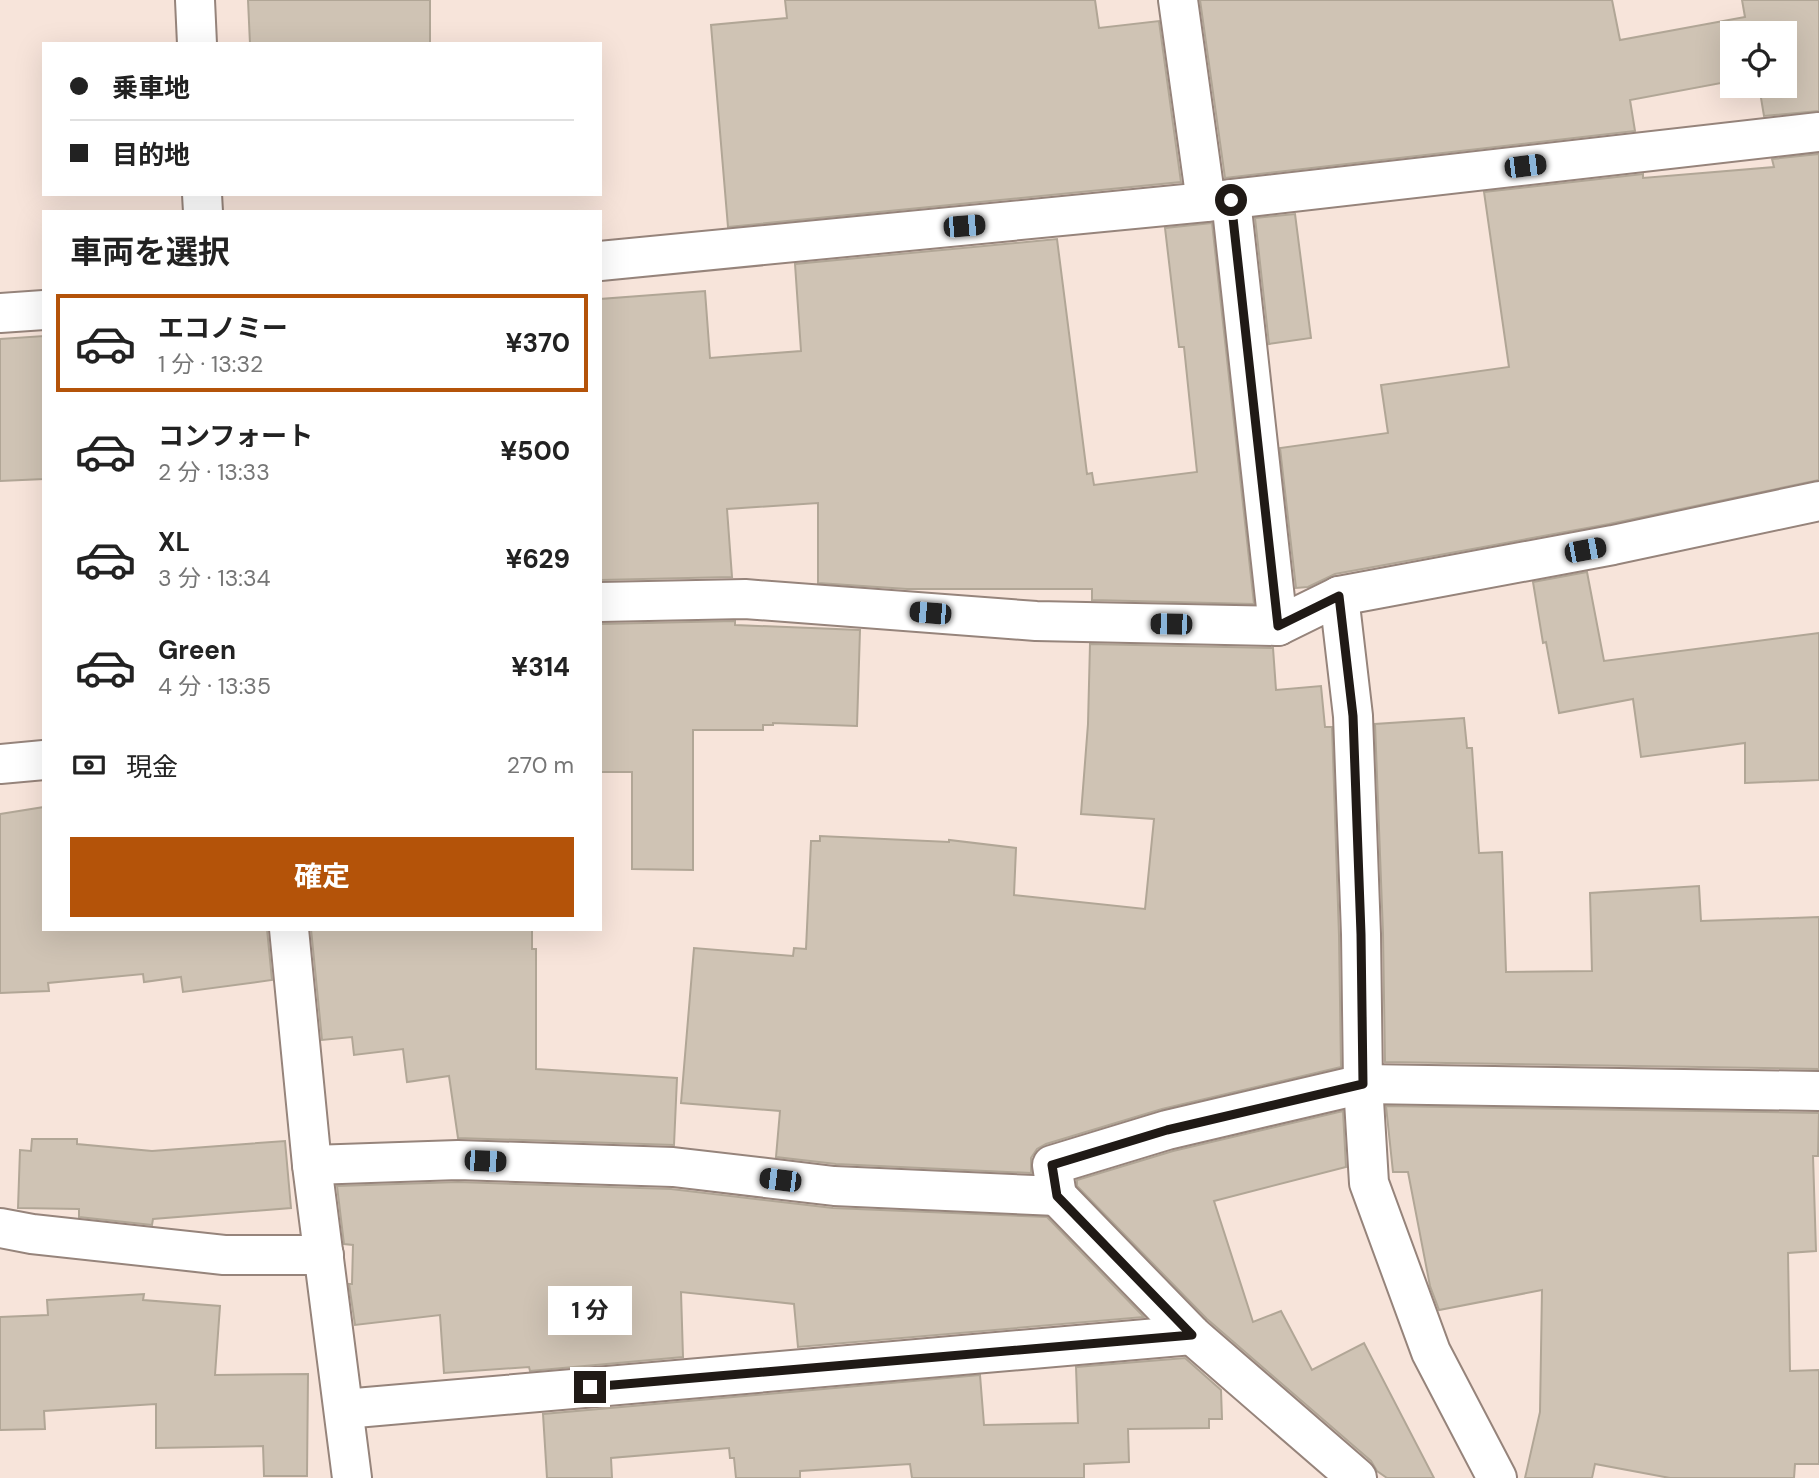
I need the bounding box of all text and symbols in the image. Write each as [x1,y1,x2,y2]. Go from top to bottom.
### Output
map controls [1720,21,1797,98]
button: locate [1720,21,1797,98]
text: 乗車地 [112,71,190,105]
text: 目的地 [112,138,190,172]
car [1503,153,1548,179]
route start [1215,184,1247,216]
car [943,214,986,238]
text: 車両を選択 [70,231,230,273]
text: エコノミー [158,311,288,345]
icon: car [74,312,137,375]
text: ¥370 [505,326,570,360]
text: 1 分 · 13:32 [158,349,263,379]
text: コンフォート [158,419,313,453]
icon: car [74,420,137,483]
text: ¥500 [500,434,570,468]
text: 2 分 · 13:33 [158,457,270,487]
text: XL [158,525,190,559]
icon: car [74,528,137,591]
car [1563,536,1608,564]
text: ¥629 [505,542,570,576]
text: 3 分 · 13:34 [158,563,270,593]
car [909,601,952,625]
car [1150,613,1193,635]
text: Green [158,633,236,667]
icon: car [74,636,137,699]
text: ¥314 [511,650,570,684]
text: 4 分 · 13:35 [158,671,271,701]
icon: cash [70,746,108,784]
text: 現金 [126,750,178,784]
text: 270 m [507,750,574,780]
button: 確定 [70,837,574,917]
car [464,1150,507,1172]
car [758,1167,803,1193]
callout: 1 分 [548,1286,632,1334]
text: 1 分 [572,1295,608,1325]
route end [574,1371,606,1403]

